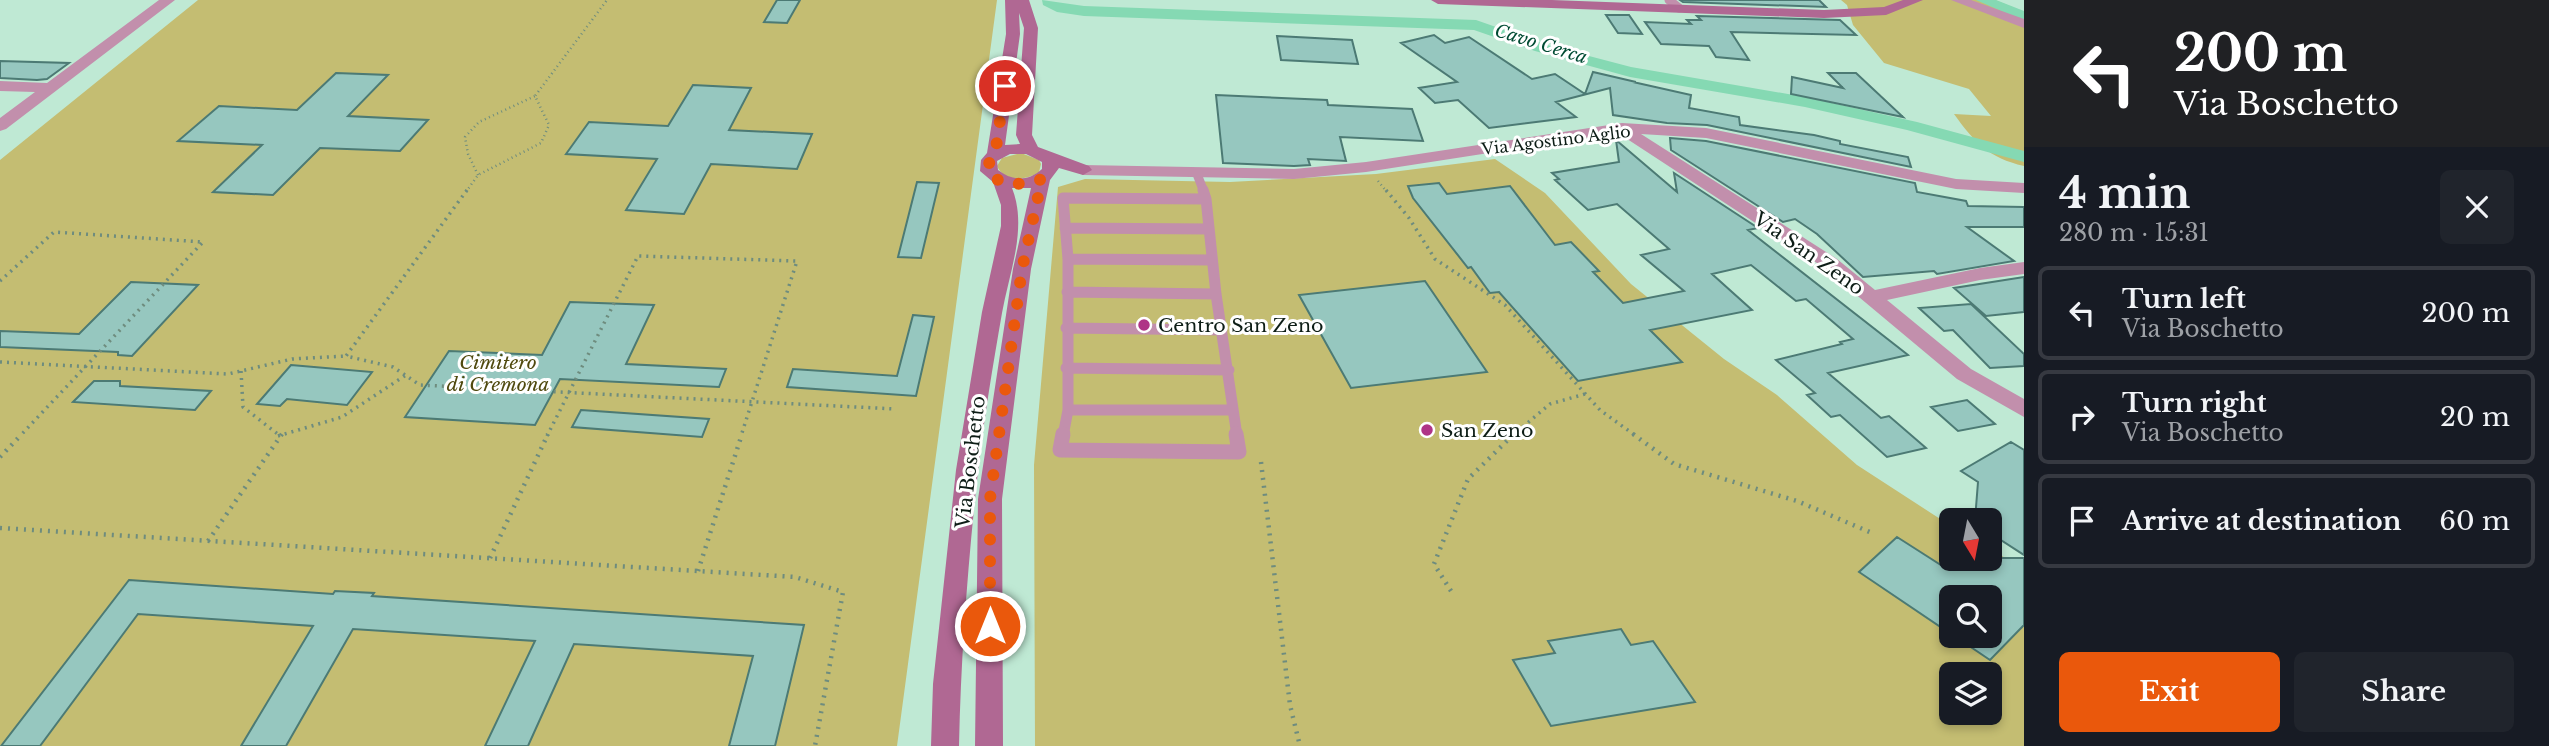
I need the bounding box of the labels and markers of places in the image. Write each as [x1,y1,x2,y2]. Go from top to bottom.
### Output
pin [975,56,1035,116]
place label: Centro San Zeno [1158,314,1324,337]
marker: Centro San Zeno [1136,317,1152,333]
place label: San Zeno [1441,419,1533,442]
marker: San Zeno [1419,422,1435,438]

